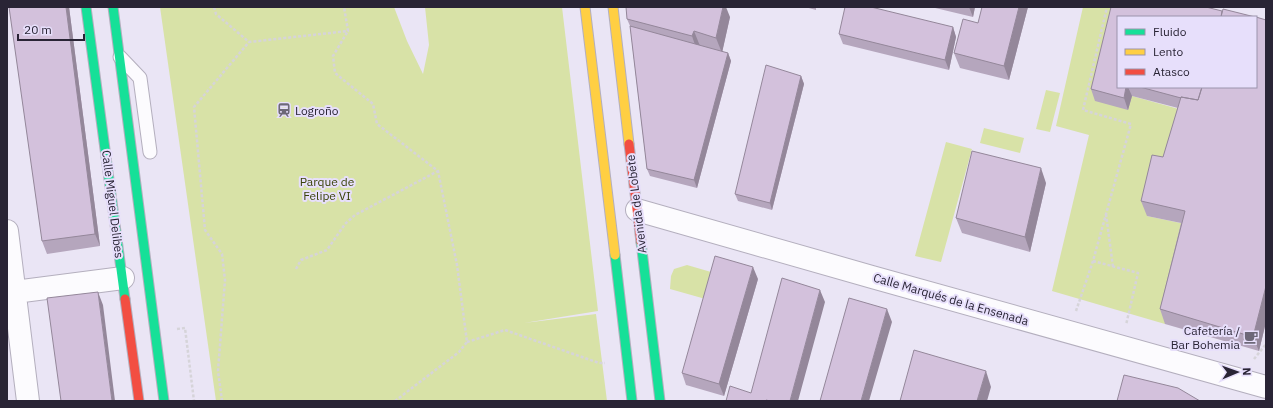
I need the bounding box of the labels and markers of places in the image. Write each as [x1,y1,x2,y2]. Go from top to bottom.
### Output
station icon: Logroño [276,102,292,118]
place label: Logroño [295,103,339,118]
place label: Cafetería / Bar Bohemia [1171,323,1241,352]
cafe icon: Cafetería / Bar Bohemia [1243,329,1259,345]

